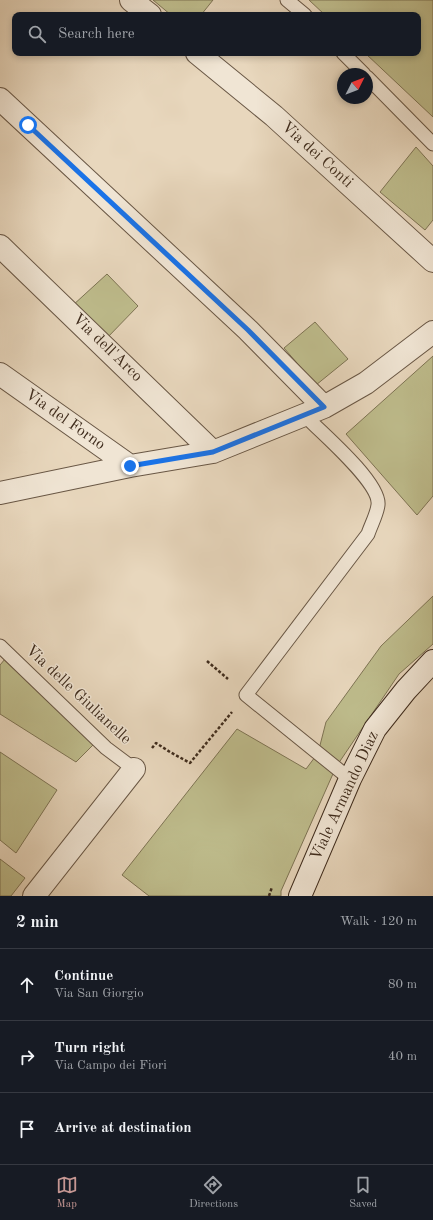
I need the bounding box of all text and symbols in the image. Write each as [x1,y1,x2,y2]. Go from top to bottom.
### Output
search box [12,12,421,56]
icon: search [26,23,48,45]
text: Search here [58,27,135,42]
north arrow [337,68,373,104]
route start [19,116,37,134]
street label: Via dei Conti [278,119,356,191]
street label: Via dell'Arco [69,311,145,385]
street label: Via del Forno [22,387,108,453]
route end [121,457,139,475]
street label: Via delle Giulianelle [22,642,134,748]
street label: Viale Armando Diaz [308,729,382,863]
text: 2 min [16,914,59,931]
text: Walk · 120 m [340,915,417,928]
text: Continue [54,969,113,984]
icon: ahead [16,974,38,996]
text: 80 m [388,978,417,991]
text: Via San Giorgio [54,987,144,1000]
text: Turn right [54,1041,125,1056]
icon: right [16,1046,38,1068]
text: 40 m [388,1050,417,1063]
text: Via Campo dei Fiori [54,1059,167,1072]
icon: arrive [16,1118,38,1140]
text: Arrive at destination [54,1121,192,1136]
tab: Map [56,1174,78,1212]
tab: Directions [189,1174,238,1212]
tab: Saved [349,1174,377,1212]

